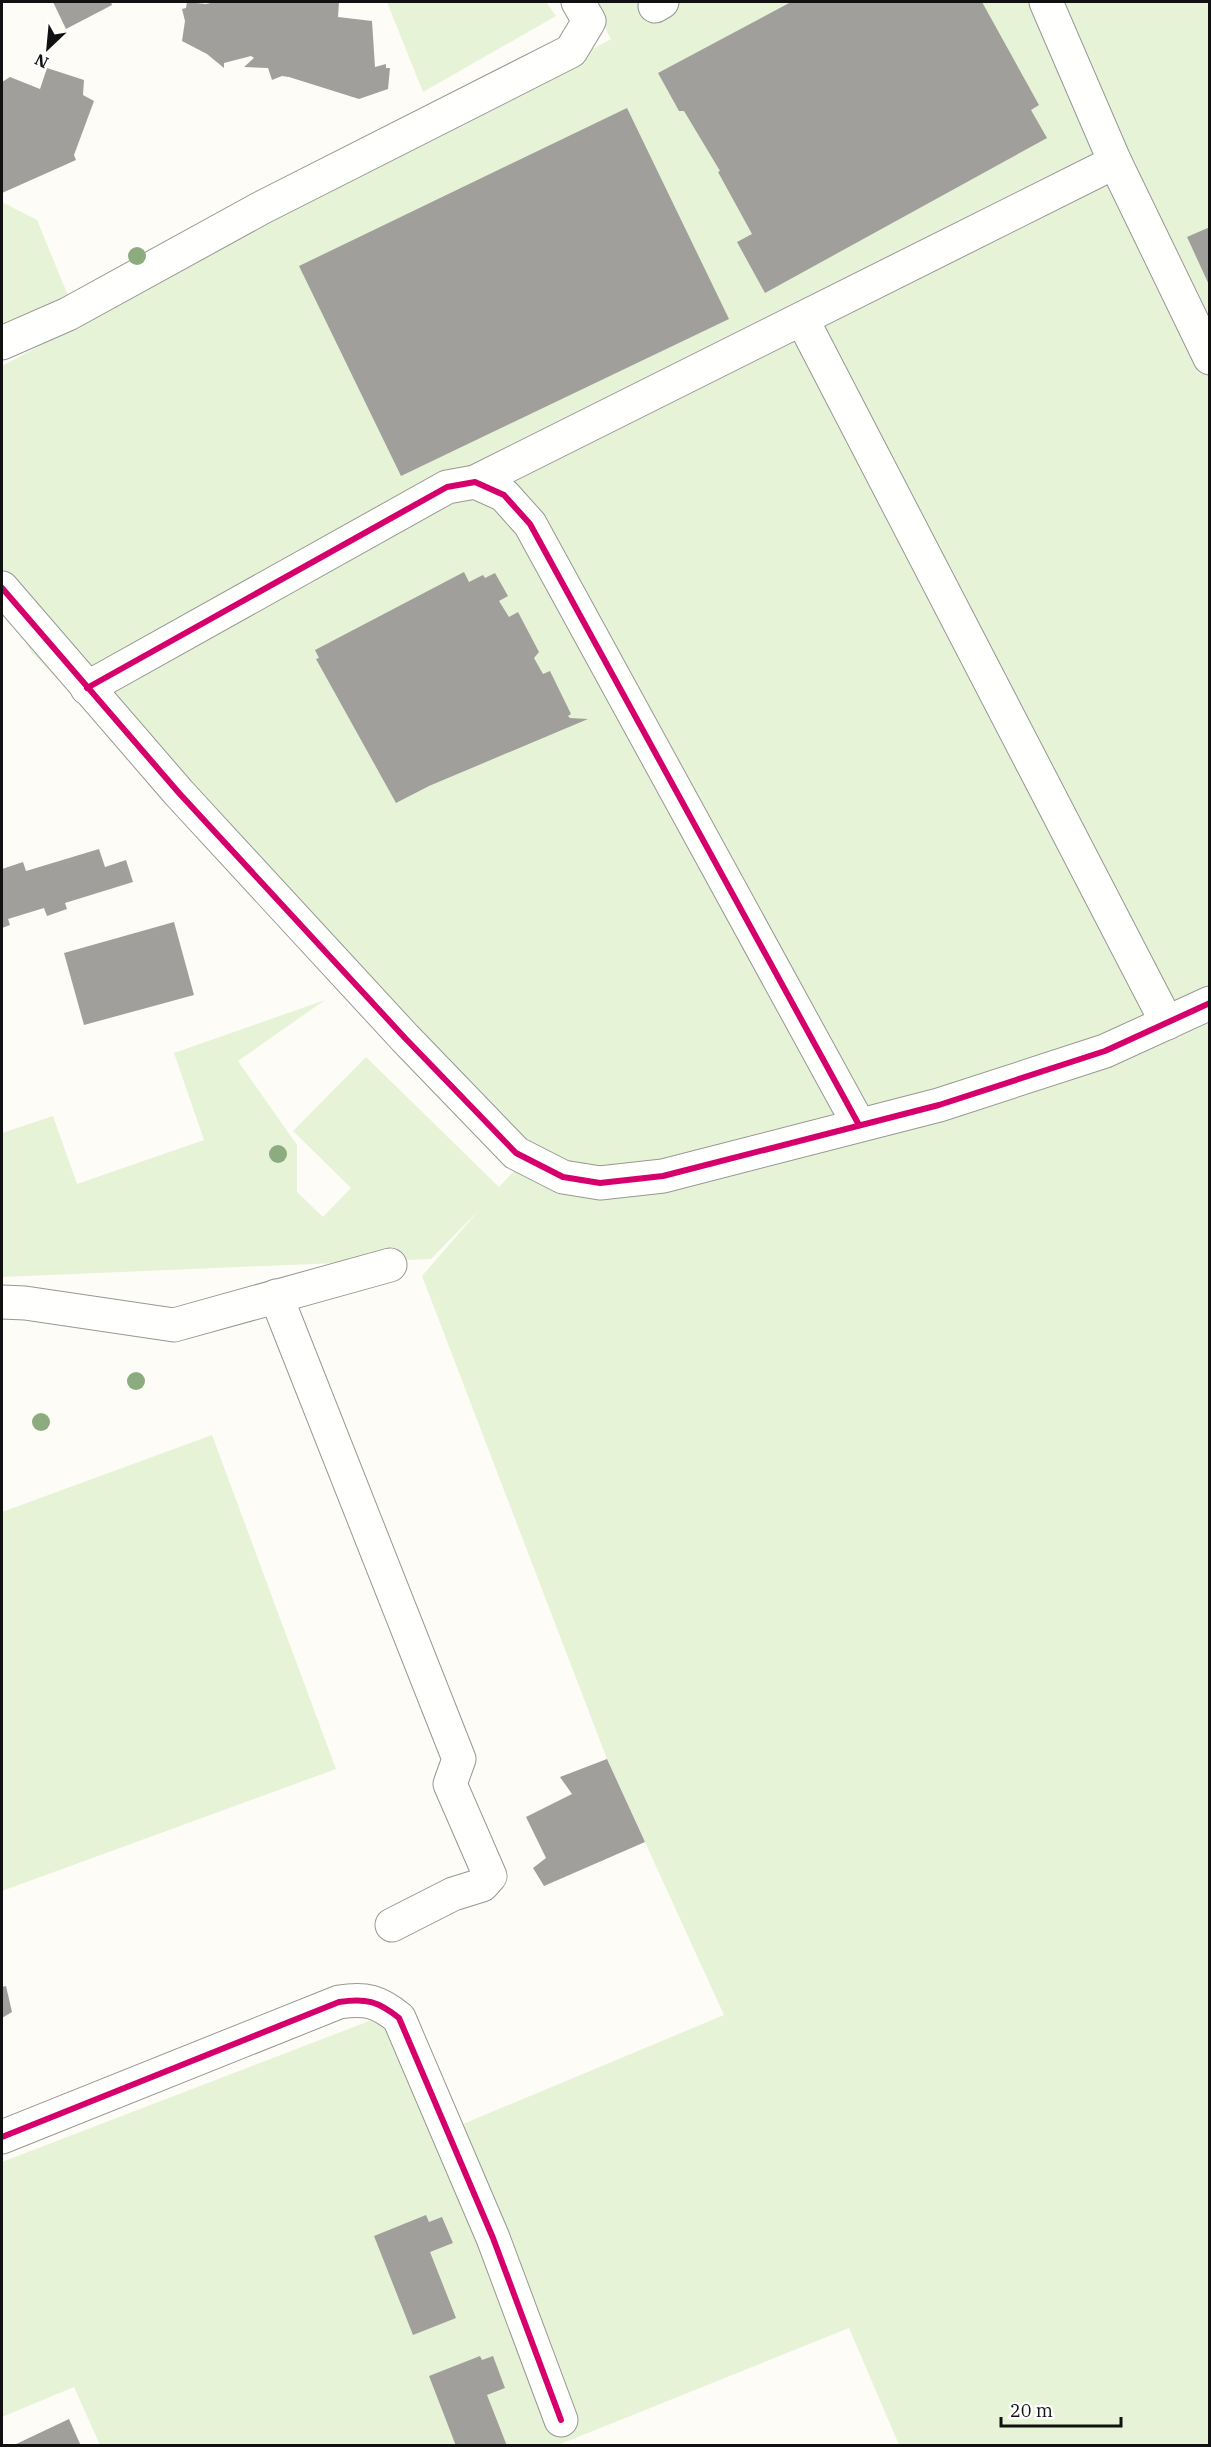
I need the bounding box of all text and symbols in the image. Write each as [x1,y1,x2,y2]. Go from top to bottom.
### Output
north arrow [18,18,78,78]
text: N [31,50,51,73]
scale bar [1001,2390,1121,2428]
text: 20 m [1010,2399,1053,2422]

